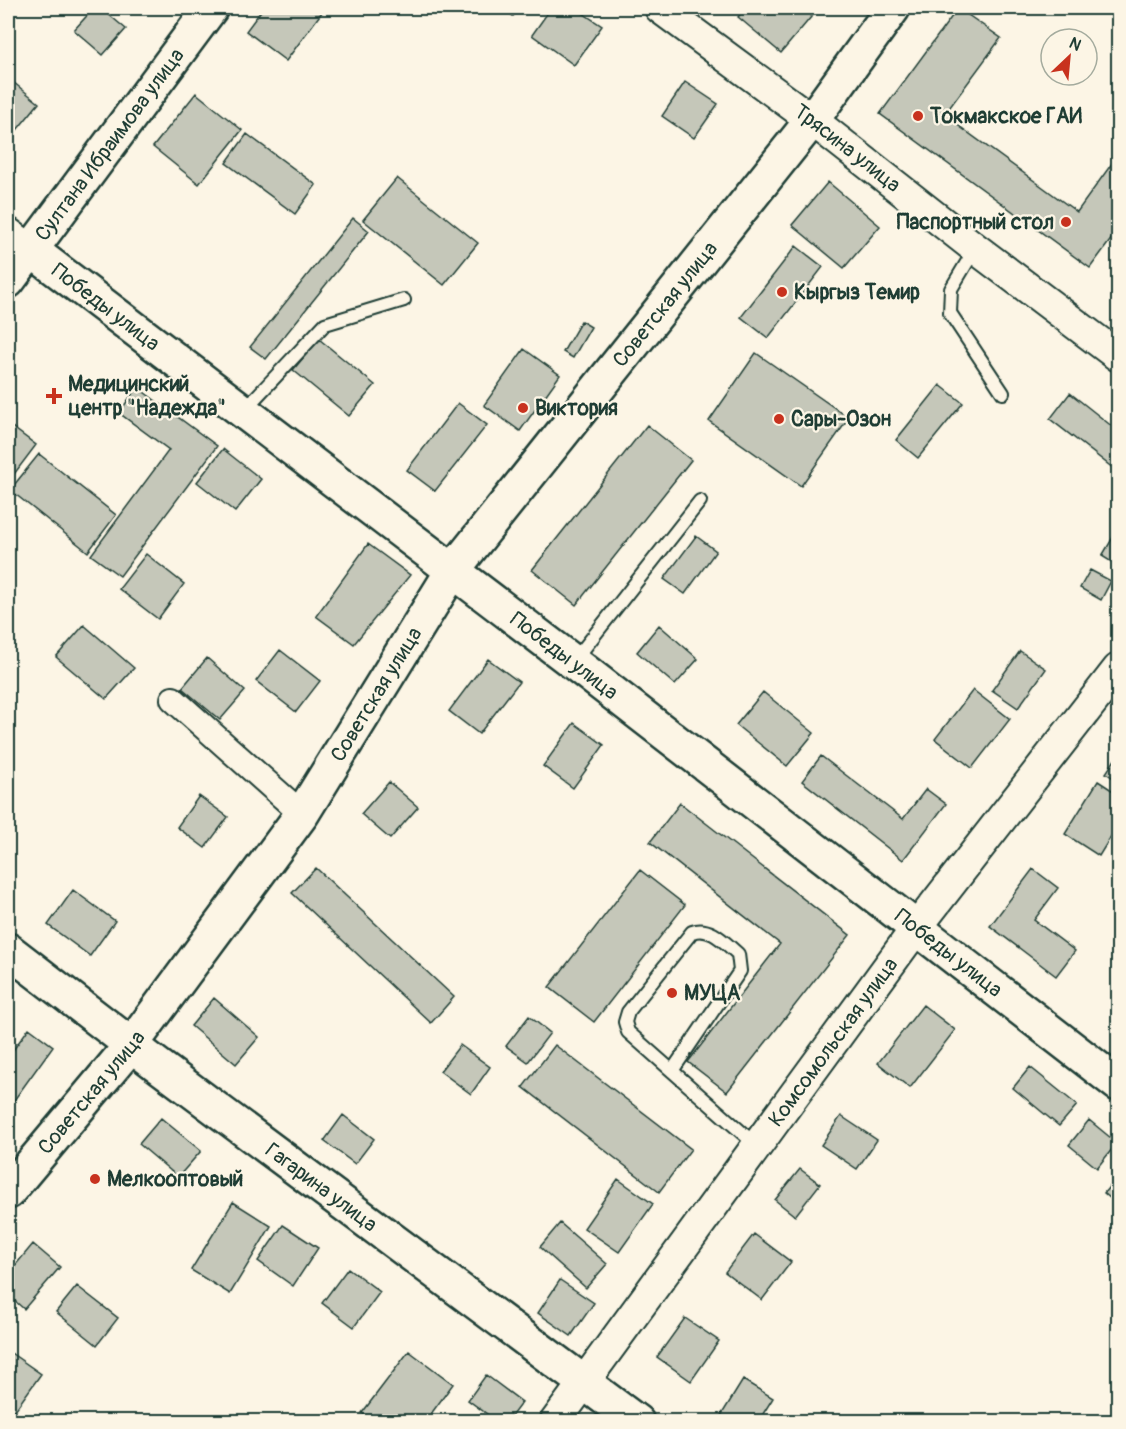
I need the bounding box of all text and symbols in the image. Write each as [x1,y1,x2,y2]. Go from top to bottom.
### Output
north arrow [1039,27,1099,87]
text: N [1066,33,1085,56]
street label: Султана Ибраимова улица [29,43,190,247]
street label: Трясина улица [788,98,906,199]
place label: Токмакское ГАИ [929,103,1083,130]
marker: Токмакское ГАИ [911,109,925,123]
place label: Паспортный стол [897,209,1054,236]
marker: Паспортный стол [1059,215,1073,229]
street label: Советская улица [607,236,724,373]
street label: Победы улица [46,257,165,357]
place label: Кыргыз Темир [794,279,920,306]
marker: Кыргыз Темир [775,285,789,299]
place label: Медицинский центр "Надежда" [68,371,226,422]
marker: Медицинский центр "Надежда" [45,387,63,405]
place label: Виктория [535,395,618,422]
marker: Виктория [516,401,530,415]
place label: Сары-Озон [791,406,891,433]
marker: Сары-Озон [772,412,786,426]
street label: Победы улица [504,606,624,706]
street label: Советская улица [325,622,428,767]
street label: Победы улица [889,903,1008,1004]
street label: Комсомольская улица [763,952,904,1132]
place label: МУЦА [684,980,741,1007]
marker: МУЦА [665,986,679,1000]
street label: Советская улица [32,1025,151,1160]
street label: Гагарина улица [260,1137,383,1238]
place label: Мелкооптовый [107,1166,243,1193]
marker: Мелкооптовый [88,1172,102,1186]

